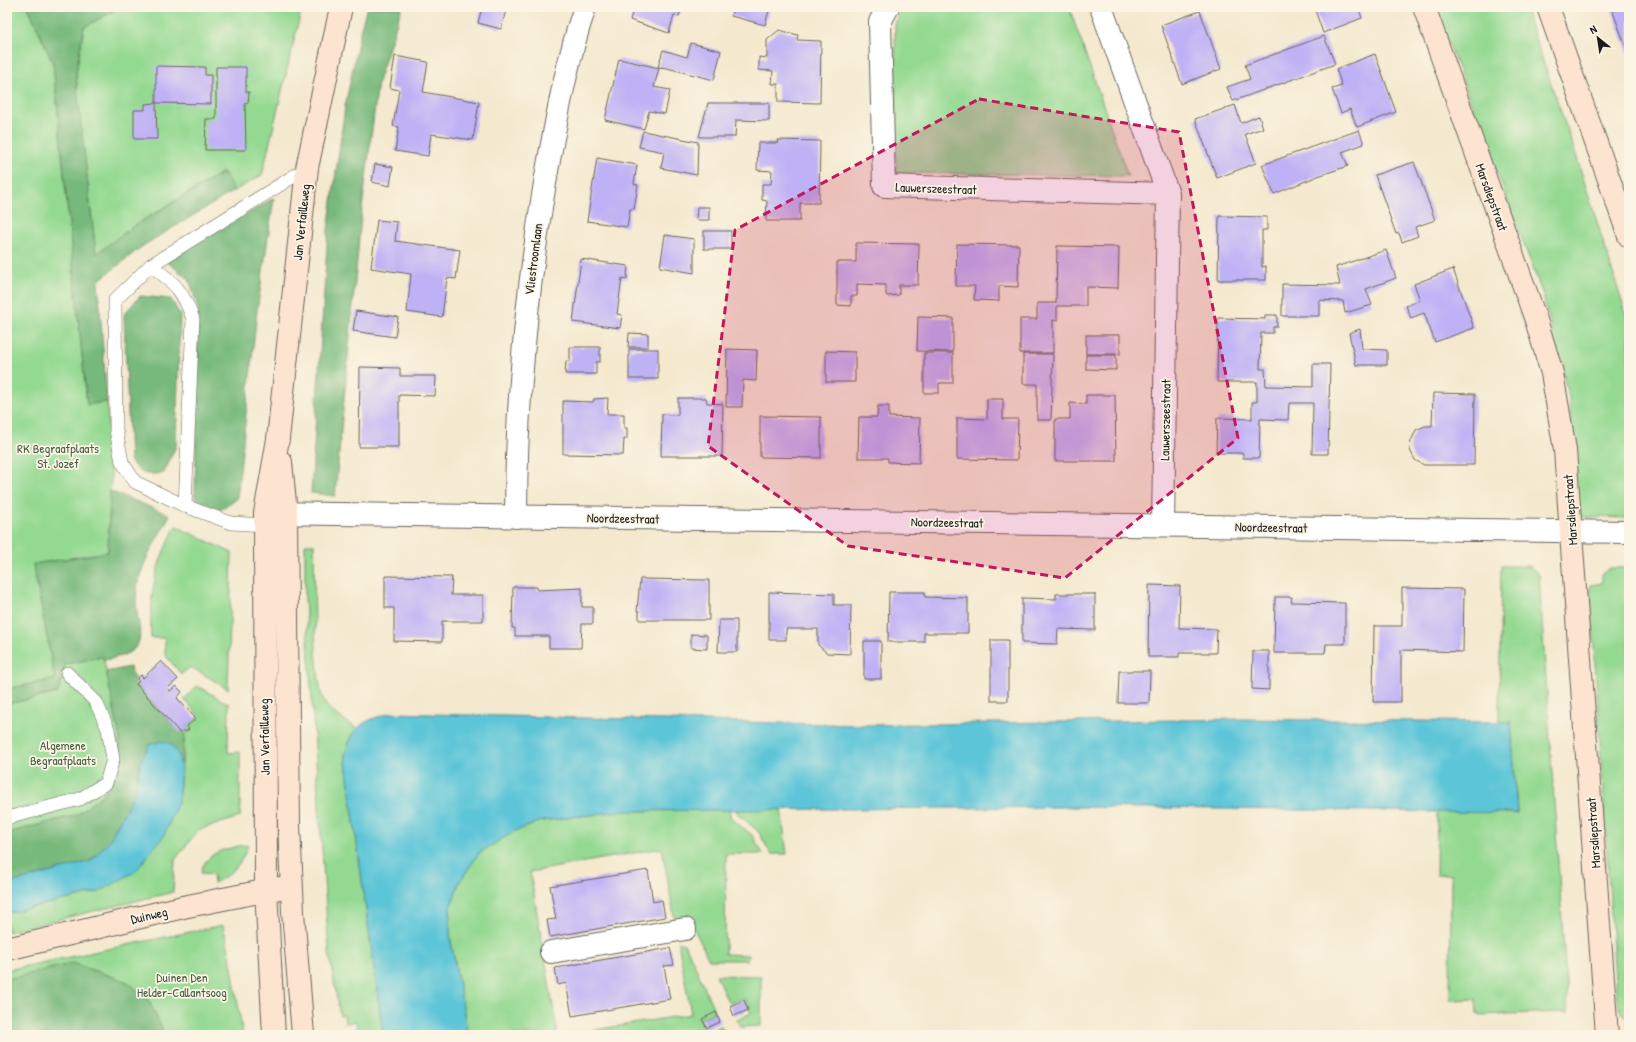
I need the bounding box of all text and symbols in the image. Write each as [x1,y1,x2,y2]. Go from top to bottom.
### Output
north arrow [1578,18,1618,58]
text: N [1587,22,1599,37]
street label: Marsdiepstraat [1471,161,1513,234]
street label: Lauwerszeestraat [895,178,978,198]
street label: Jan Verfailleweg [288,183,314,261]
street label: Vliestroomlaan [520,222,546,296]
street label: Lauwerszeestraat [1155,379,1175,461]
park label: RK Begraafplaats St. Jozef [17,439,99,472]
street label: Marsdiepstraat [1559,474,1581,546]
street label: Noordzeestraat [587,508,660,528]
street label: Noordzeestraat [911,512,984,532]
street label: Noordzeestraat [1235,517,1308,537]
street label: Jan Verfailleweg [254,698,274,775]
park label: Algemene Begraafplaats [30,736,96,769]
street label: Marsdiepstraat [1582,797,1604,869]
street label: Duinweg [129,902,169,928]
park label: Duinen Den Helder-Callantsoog [137,968,227,1001]

